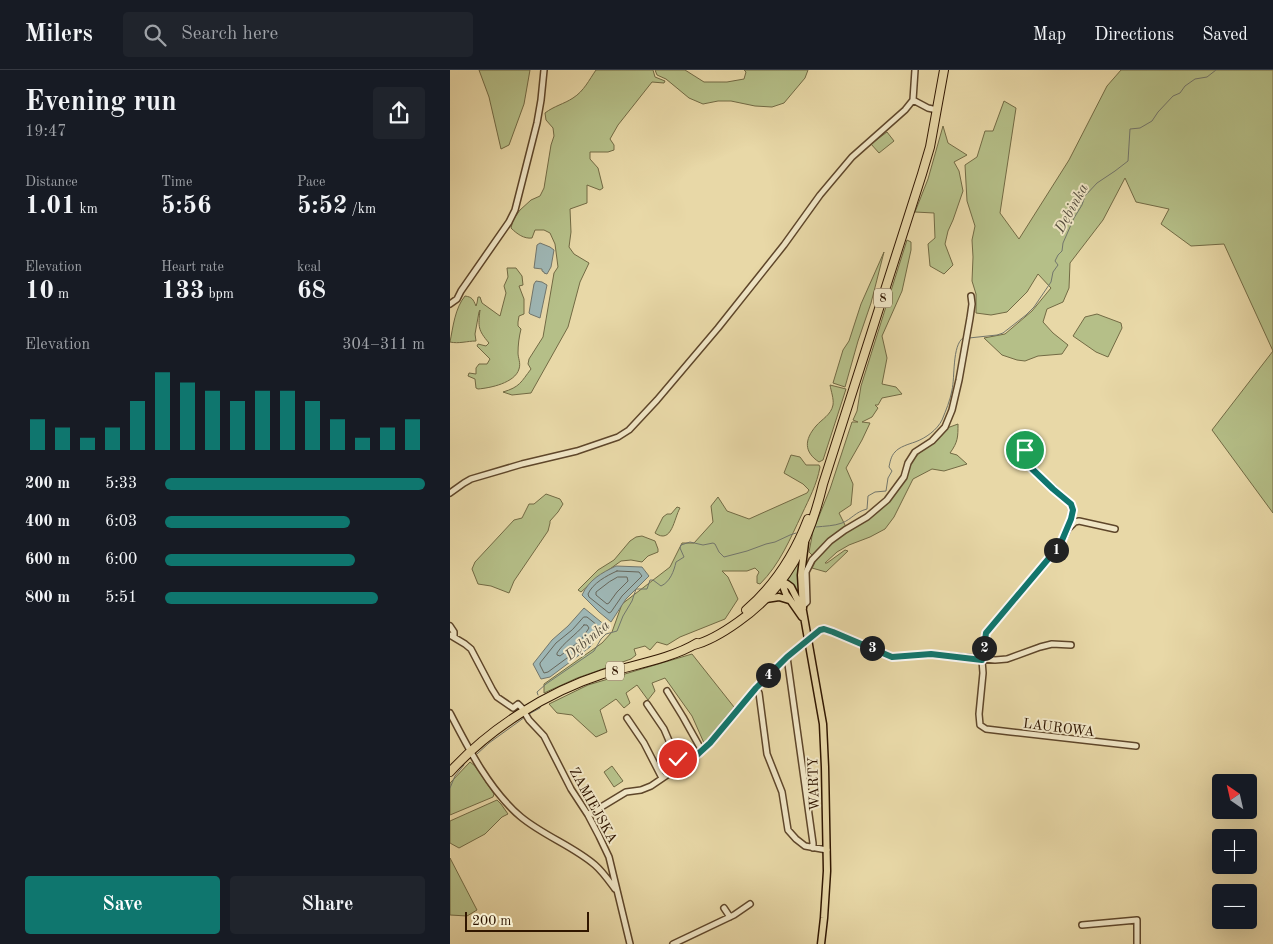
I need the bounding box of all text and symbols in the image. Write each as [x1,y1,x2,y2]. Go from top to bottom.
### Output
search box [123,12,473,57]
icon: search [141,21,169,49]
text: Milers [25,23,93,47]
text: Search here [181,25,278,44]
text: Map [1033,26,1066,44]
text: Directions [1094,26,1174,44]
text: Saved [1202,26,1248,44]
button: share [373,87,425,139]
text: Evening run [25,89,177,117]
text: 19:47 [25,124,67,140]
text: Distance [25,175,78,189]
text: Time [161,175,192,189]
text: Pace [297,175,325,189]
water label: Dębinka [1052,182,1092,237]
text: 1.01 [25,194,76,219]
text: 5:56 [161,194,212,219]
text: 5:52 [297,194,348,219]
text: km [76,202,98,216]
text: /km [348,202,376,216]
text: Elevation [25,260,82,274]
text: Heart rate [161,260,224,274]
text: kcal [297,260,321,274]
text: 10 [25,279,54,304]
text: 133 [161,279,205,304]
text: 68 [297,279,326,304]
text: m [54,287,69,301]
text: bpm [205,287,234,301]
road number: 8 [874,288,892,308]
text: Elevation [25,337,90,353]
text: 304–311 m [342,337,425,353]
pin [1004,429,1046,471]
icon: arrive [1011,436,1039,464]
text: 200 m [25,476,70,492]
text: 5:33 [105,476,137,492]
text: 400 m [25,514,70,530]
text: 6:03 [105,514,137,530]
pin: 1 [1044,538,1068,562]
text: 1 [1052,543,1061,557]
text: 600 m [25,552,70,568]
text: 6:00 [105,552,137,568]
text: 800 m [25,590,70,606]
text: 5:51 [105,590,137,606]
water label: Dębinka [562,618,613,665]
pin: 3 [860,636,884,660]
pin: 2 [972,636,996,660]
text: 3 [868,641,877,655]
text: 2 [980,641,989,655]
road number: 8 [606,662,624,680]
pin: 4 [756,662,780,688]
text: 4 [764,668,773,682]
street label: LAUROWA [1022,717,1096,739]
pin [657,738,699,780]
icon: check [664,745,692,773]
street label: WARTY [806,757,822,811]
street label: ZAMIEJSKA [567,765,620,846]
north arrow [1212,774,1258,819]
map controls [1212,774,1257,929]
button: + [1212,829,1257,874]
button: Save [25,876,220,934]
button: Share [230,876,425,934]
button: − [1212,884,1257,929]
scale bar [465,909,589,932]
text: 200 m [472,914,511,928]

